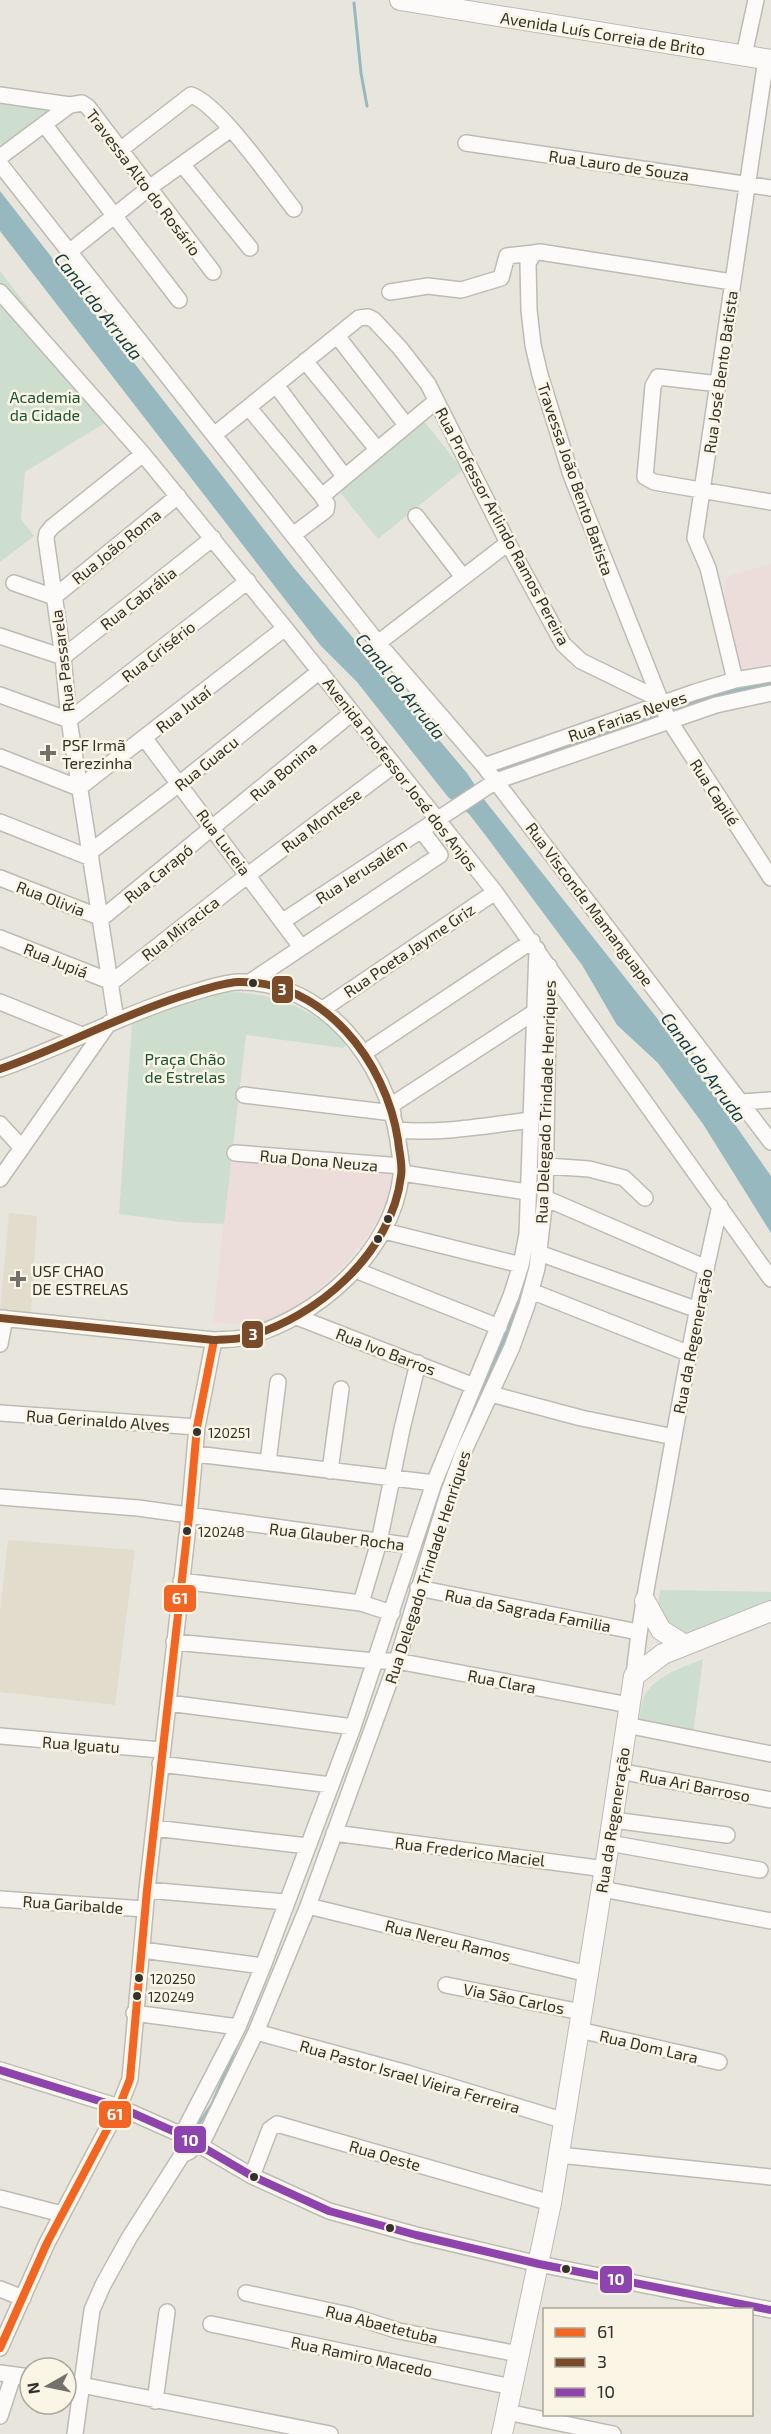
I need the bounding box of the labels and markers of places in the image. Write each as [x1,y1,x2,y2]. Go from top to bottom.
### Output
place label: PSF Irmã Terezinha [62,735,132,772]
marker: PSF Irmã Terezinha [39,744,57,762]
unlabelled marker [247,977,259,989]
unlabelled marker [382,1213,394,1225]
unlabelled marker [372,1233,384,1245]
place label: USF CHAO DE ESTRELAS [32,1261,128,1298]
marker: USF CHAO DE ESTRELAS [9,1270,27,1288]
place label: 120251 [208,1424,251,1441]
marker: 120251 [191,1426,203,1438]
place label: 120248 [198,1523,245,1540]
marker: 120248 [181,1525,193,1537]
place label: 120250 [150,1970,196,1987]
marker: 120250 [133,1972,145,1984]
place label: 120249 [148,1988,194,2005]
marker: 120249 [131,1990,143,2002]
unlabelled marker [248,2171,260,2183]
unlabelled marker [384,2222,396,2234]
unlabelled marker [560,2263,572,2275]

